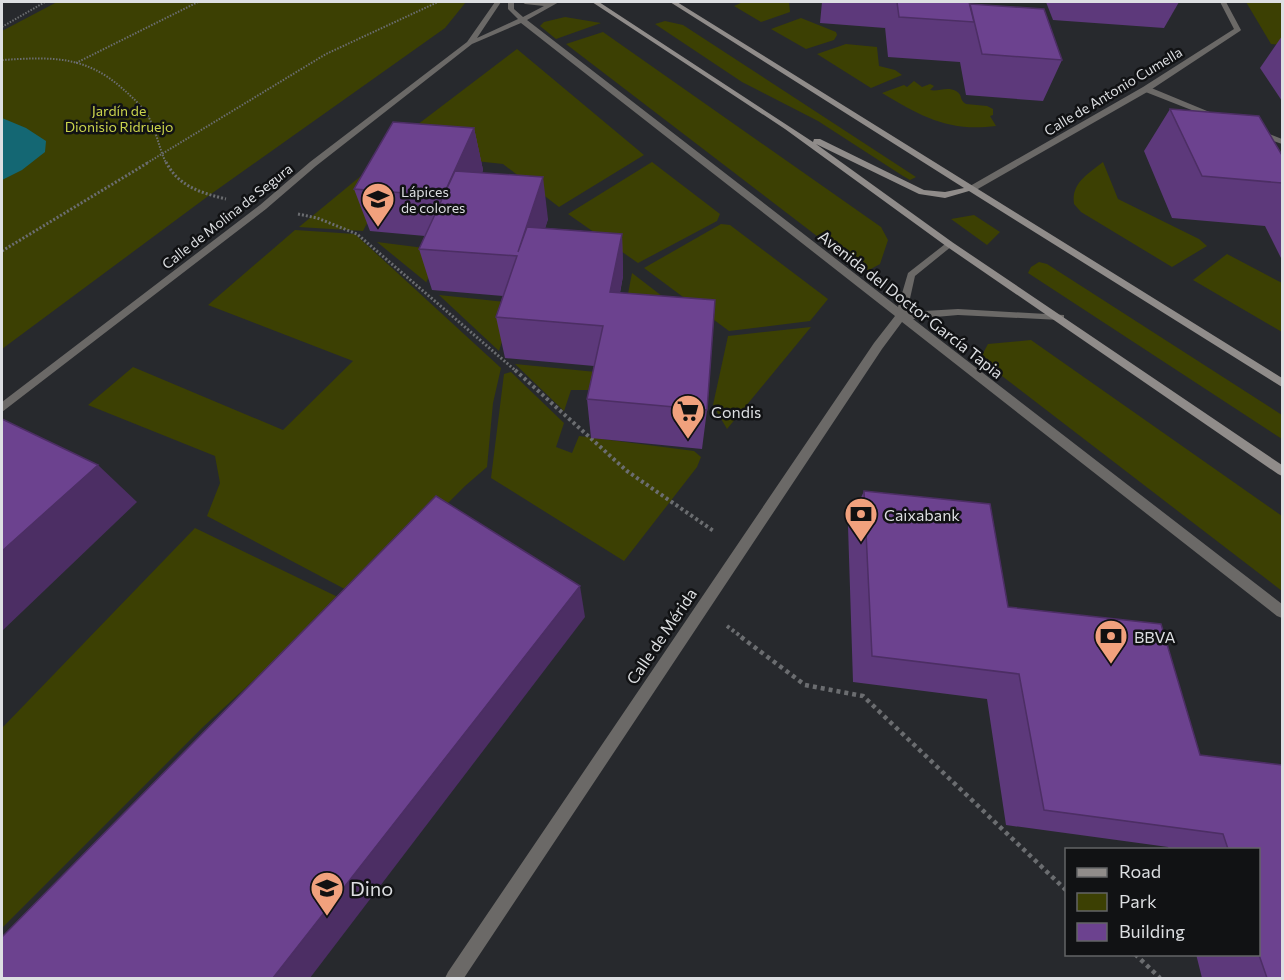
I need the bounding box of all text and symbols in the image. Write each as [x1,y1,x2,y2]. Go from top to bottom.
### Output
street label: Calle de Antonio Cumella [1041,43,1185,139]
park label: Jardín de Dionisio Ridruejo [65,102,173,135]
street label: Calle de Molina de Segura [158,160,296,272]
school or university icon: Lápices de colores [360,181,396,228]
place label: Lápices de colores [401,183,465,216]
street label: Avenida del Doctor García Tapia [815,226,1007,382]
supermarket icon: Condis [670,393,706,440]
place label: Condis [711,402,761,421]
bank icon: Caixabank [843,496,879,543]
place label: Caixabank [884,505,960,524]
street label: Calle de Mérida [622,584,700,688]
bank icon: BBVA [1093,618,1129,665]
place label: BBVA [1134,627,1175,646]
legend [1065,848,1260,956]
text: Road [1119,860,1161,882]
school or university icon: Dino [309,870,345,917]
place label: Dino [350,876,393,900]
text: Park [1119,890,1157,912]
text: Building [1119,920,1185,942]

